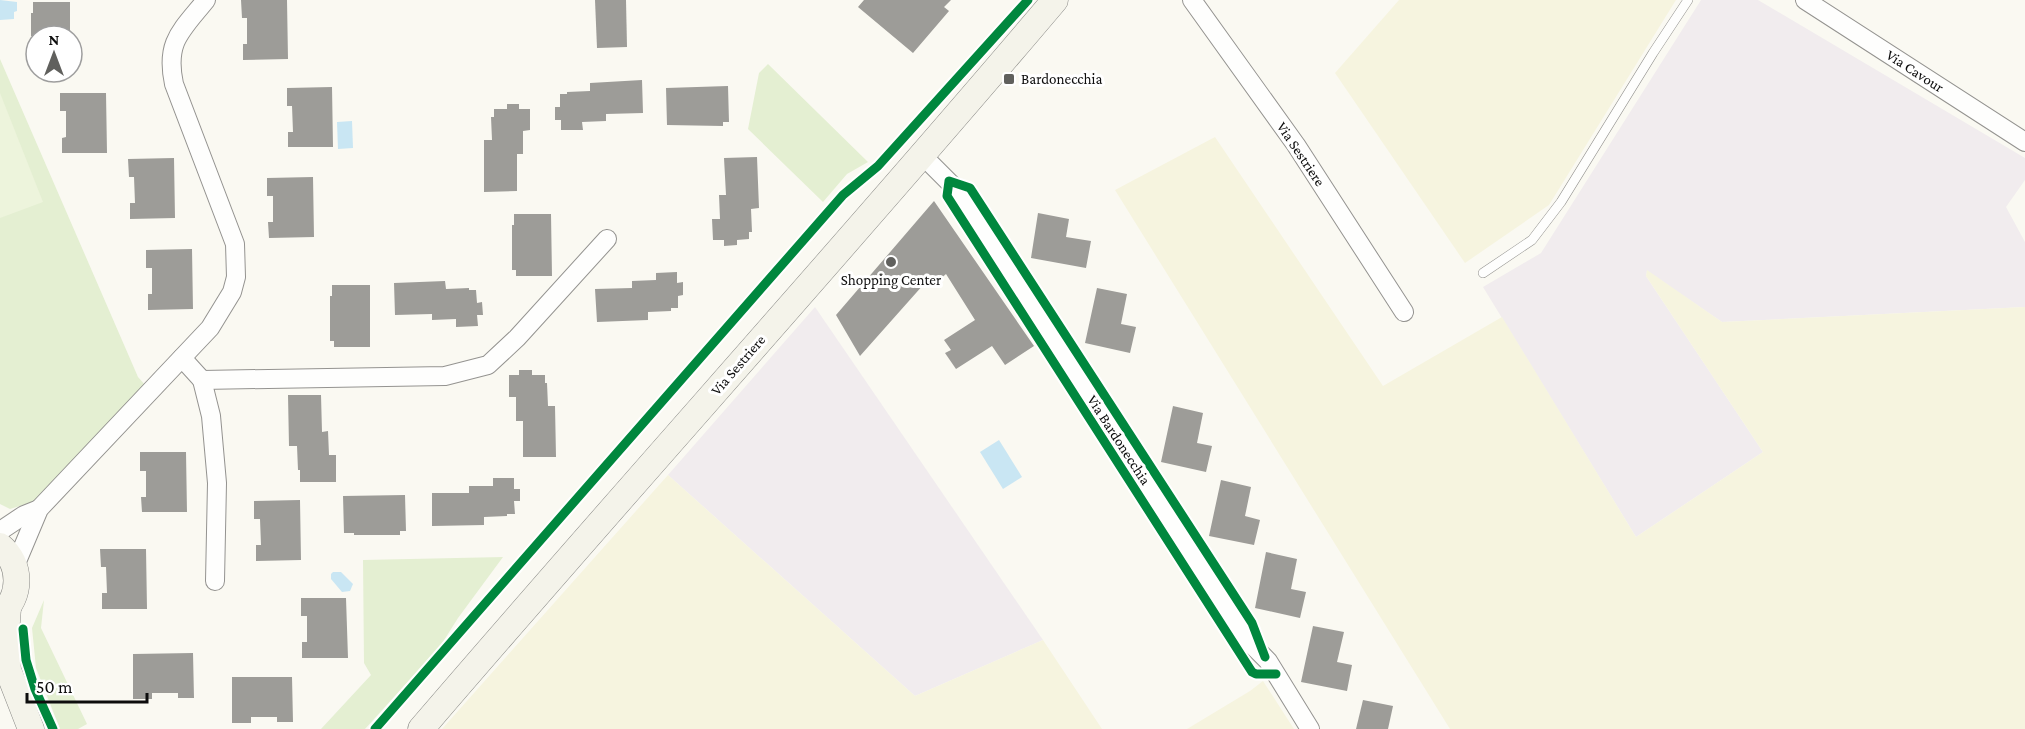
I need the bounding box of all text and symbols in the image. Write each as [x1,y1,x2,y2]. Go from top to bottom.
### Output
north arrow [24,24,84,84]
text: N [49,31,60,48]
street label: Via Cavour [1883,47,1947,96]
place label: Bardonecchia [1021,71,1102,87]
marker: Bardonecchia [1002,72,1016,86]
street label: Via Sestriere [1274,119,1329,189]
marker: Shopping Center [884,255,898,269]
place label: Shopping Center [841,272,942,289]
street label: Via Sestriere [708,332,769,398]
street label: Via Bardonecchia [1084,392,1154,488]
scale bar [27,666,147,704]
text: 50 m [36,677,73,697]

